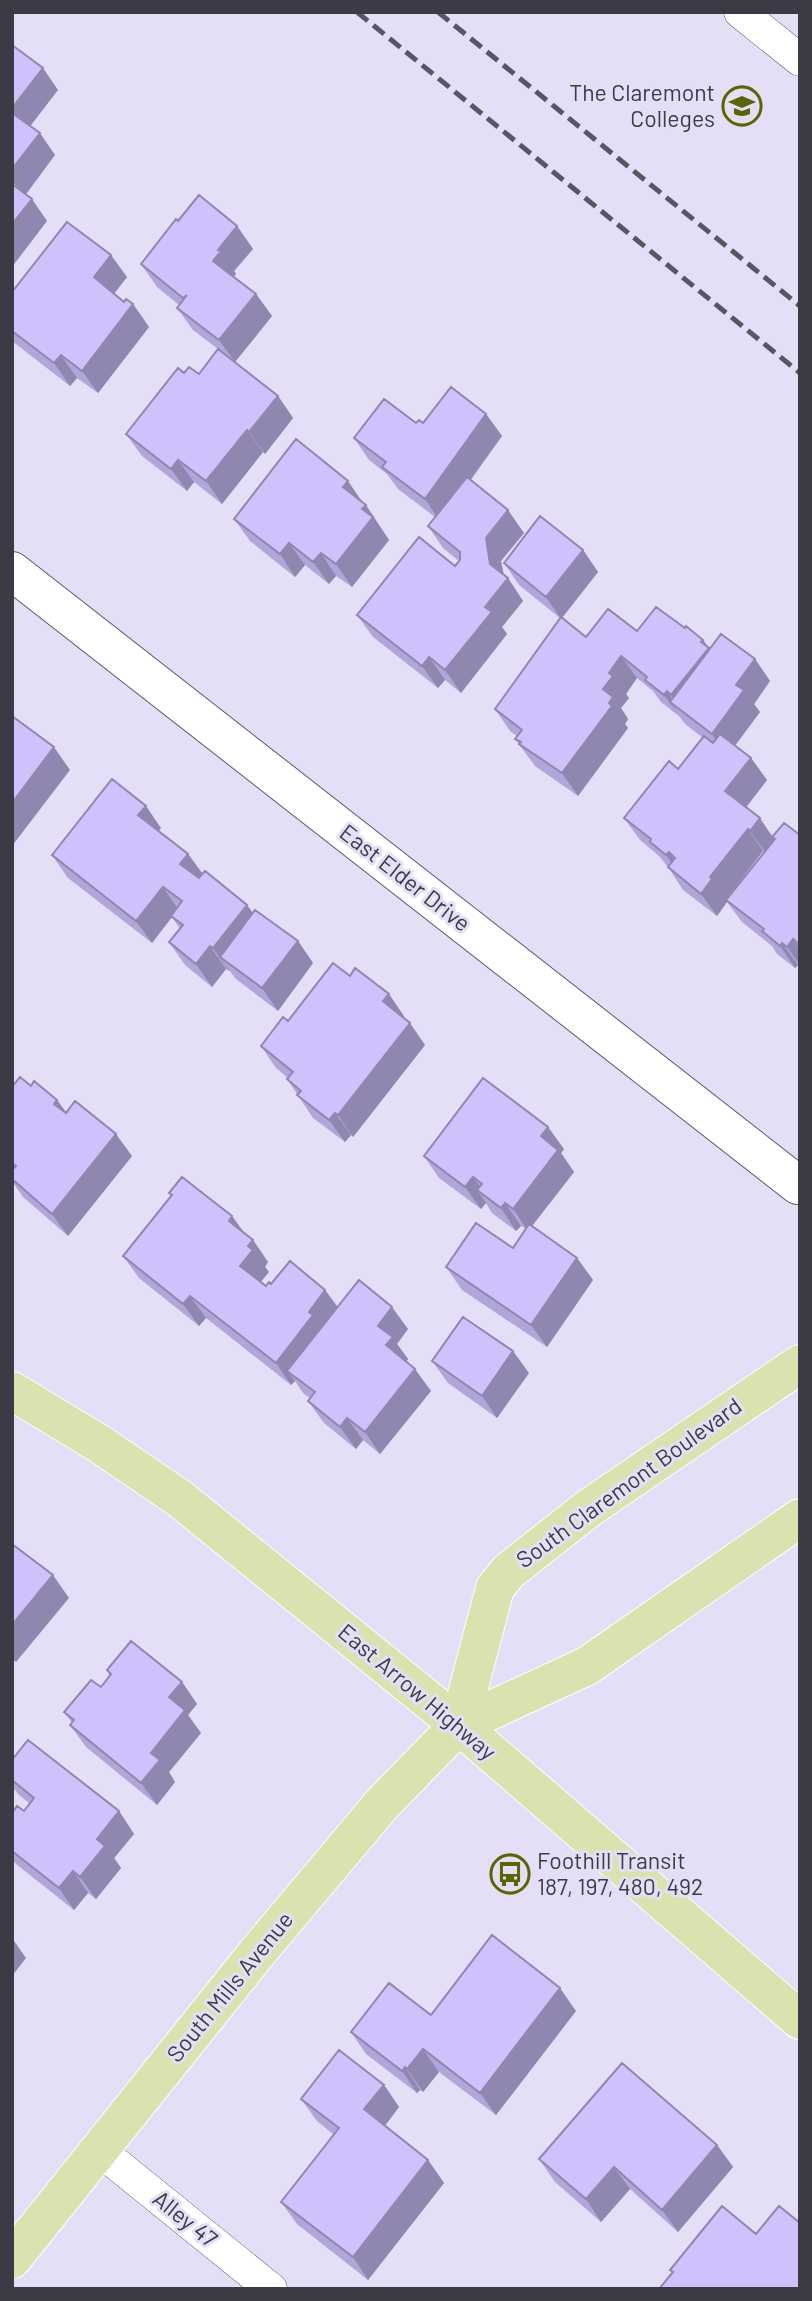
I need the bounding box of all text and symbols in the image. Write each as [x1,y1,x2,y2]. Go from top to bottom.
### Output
place label: The Claremont Colleges [569,78,715,132]
school or university icon: The Claremont Colleges [721,85,763,127]
street label: East Elder Drive [335,818,476,937]
street label: South Claremont Boulevard [510,1391,747,1573]
street label: East Arrow Highway [333,1617,503,1766]
place label: Foothill Transit 187, 197, 480, 492 [537,1846,703,1900]
bus stop icon: Foothill Transit 187, 197, 480, 492 [489,1853,531,1895]
street label: South Mills Avenue [160,1906,298,2067]
street label: Alley 47 [148,2184,224,2253]

